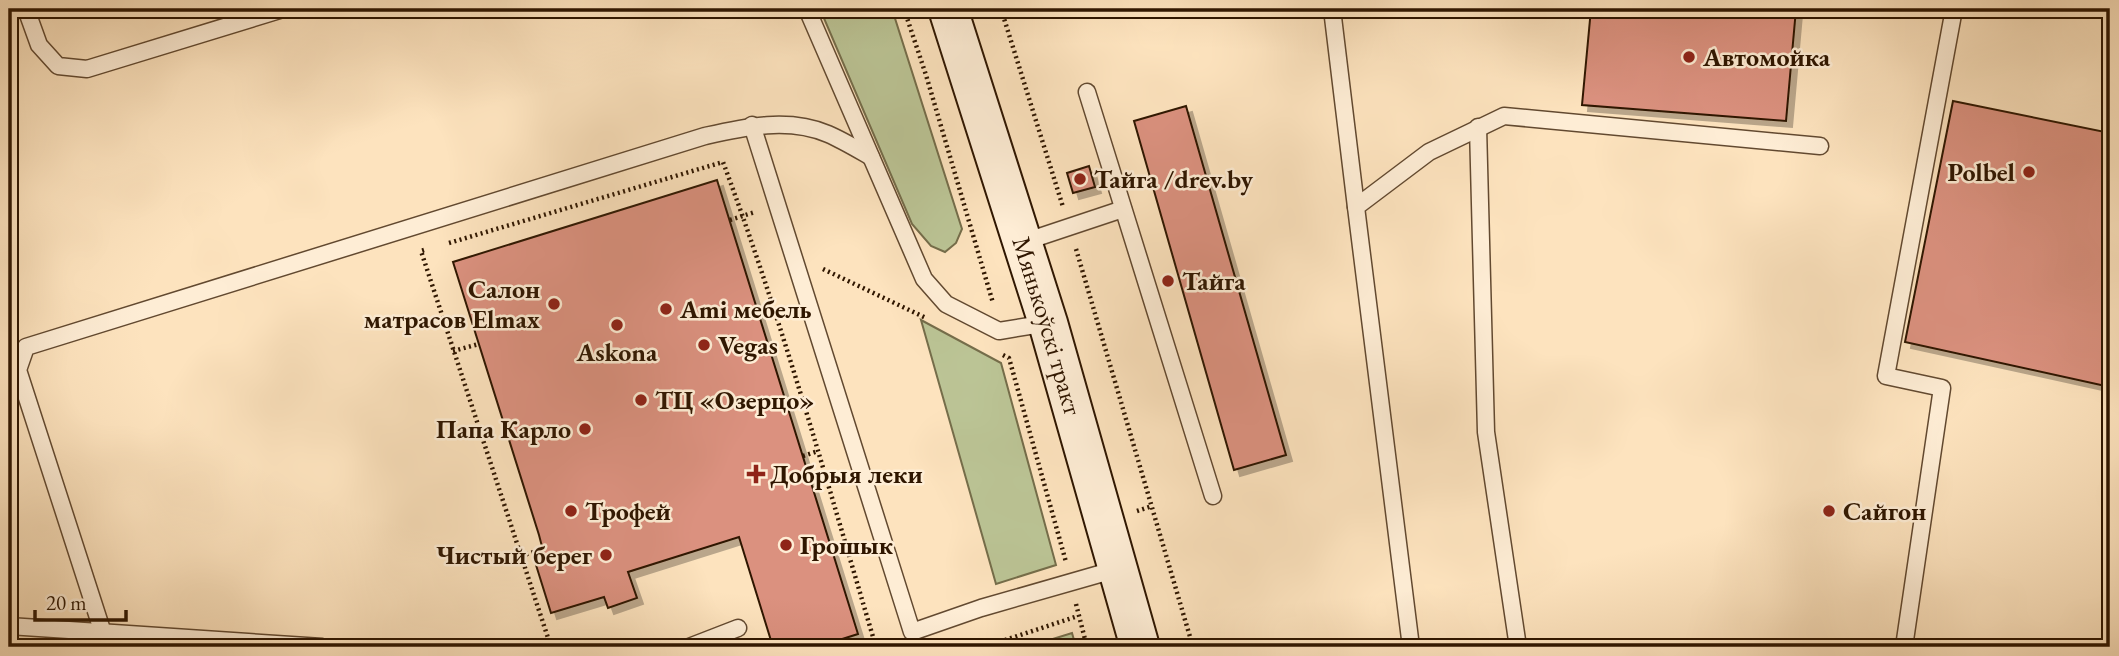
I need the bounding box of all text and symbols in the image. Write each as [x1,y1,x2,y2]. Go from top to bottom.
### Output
place label: Автомойка [1702,40,1831,74]
marker: Автомойка [1681,49,1697,65]
place label: Polbel [1948,155,2015,189]
place label: Тайга /drev.by [1094,162,1254,196]
marker: Polbel [2021,164,2037,180]
marker: Тайга /drev.by [1072,171,1088,187]
street label: Мянькоўскі тракт [1004,232,1090,419]
place label: Тайга [1182,264,1246,298]
place label: Салон матрасов Elmax [364,272,540,336]
marker: Тайга [1160,273,1176,289]
place label: Ami мебель [679,292,812,326]
marker: Салон матрасов Elmax [546,296,562,312]
marker: Ami мебель [658,301,674,317]
marker: Askona [609,317,625,333]
place label: Vegas [718,328,778,362]
place label: Askona [576,335,658,369]
marker: Vegas [696,337,712,353]
place label: ТЦ «Озерцо» [655,383,814,417]
marker: ТЦ «Озерцо» [633,392,649,408]
place label: Папа Карло [436,412,571,446]
marker: Папа Карло [577,421,593,437]
place label: Добрыя леки [770,457,923,491]
marker: Добрыя леки [748,466,764,482]
place label: Трофей [585,494,671,528]
place label: Сайгон [1843,494,1926,528]
marker: Трофей [563,503,579,519]
marker: Сайгон [1821,503,1837,519]
place label: Грошык [800,528,894,562]
marker: Грошык [778,537,794,553]
place label: Чистый берег [436,538,593,572]
marker: Чистый берег [598,547,614,563]
scale bar [35,579,126,623]
text: 20 m [46,589,87,616]

